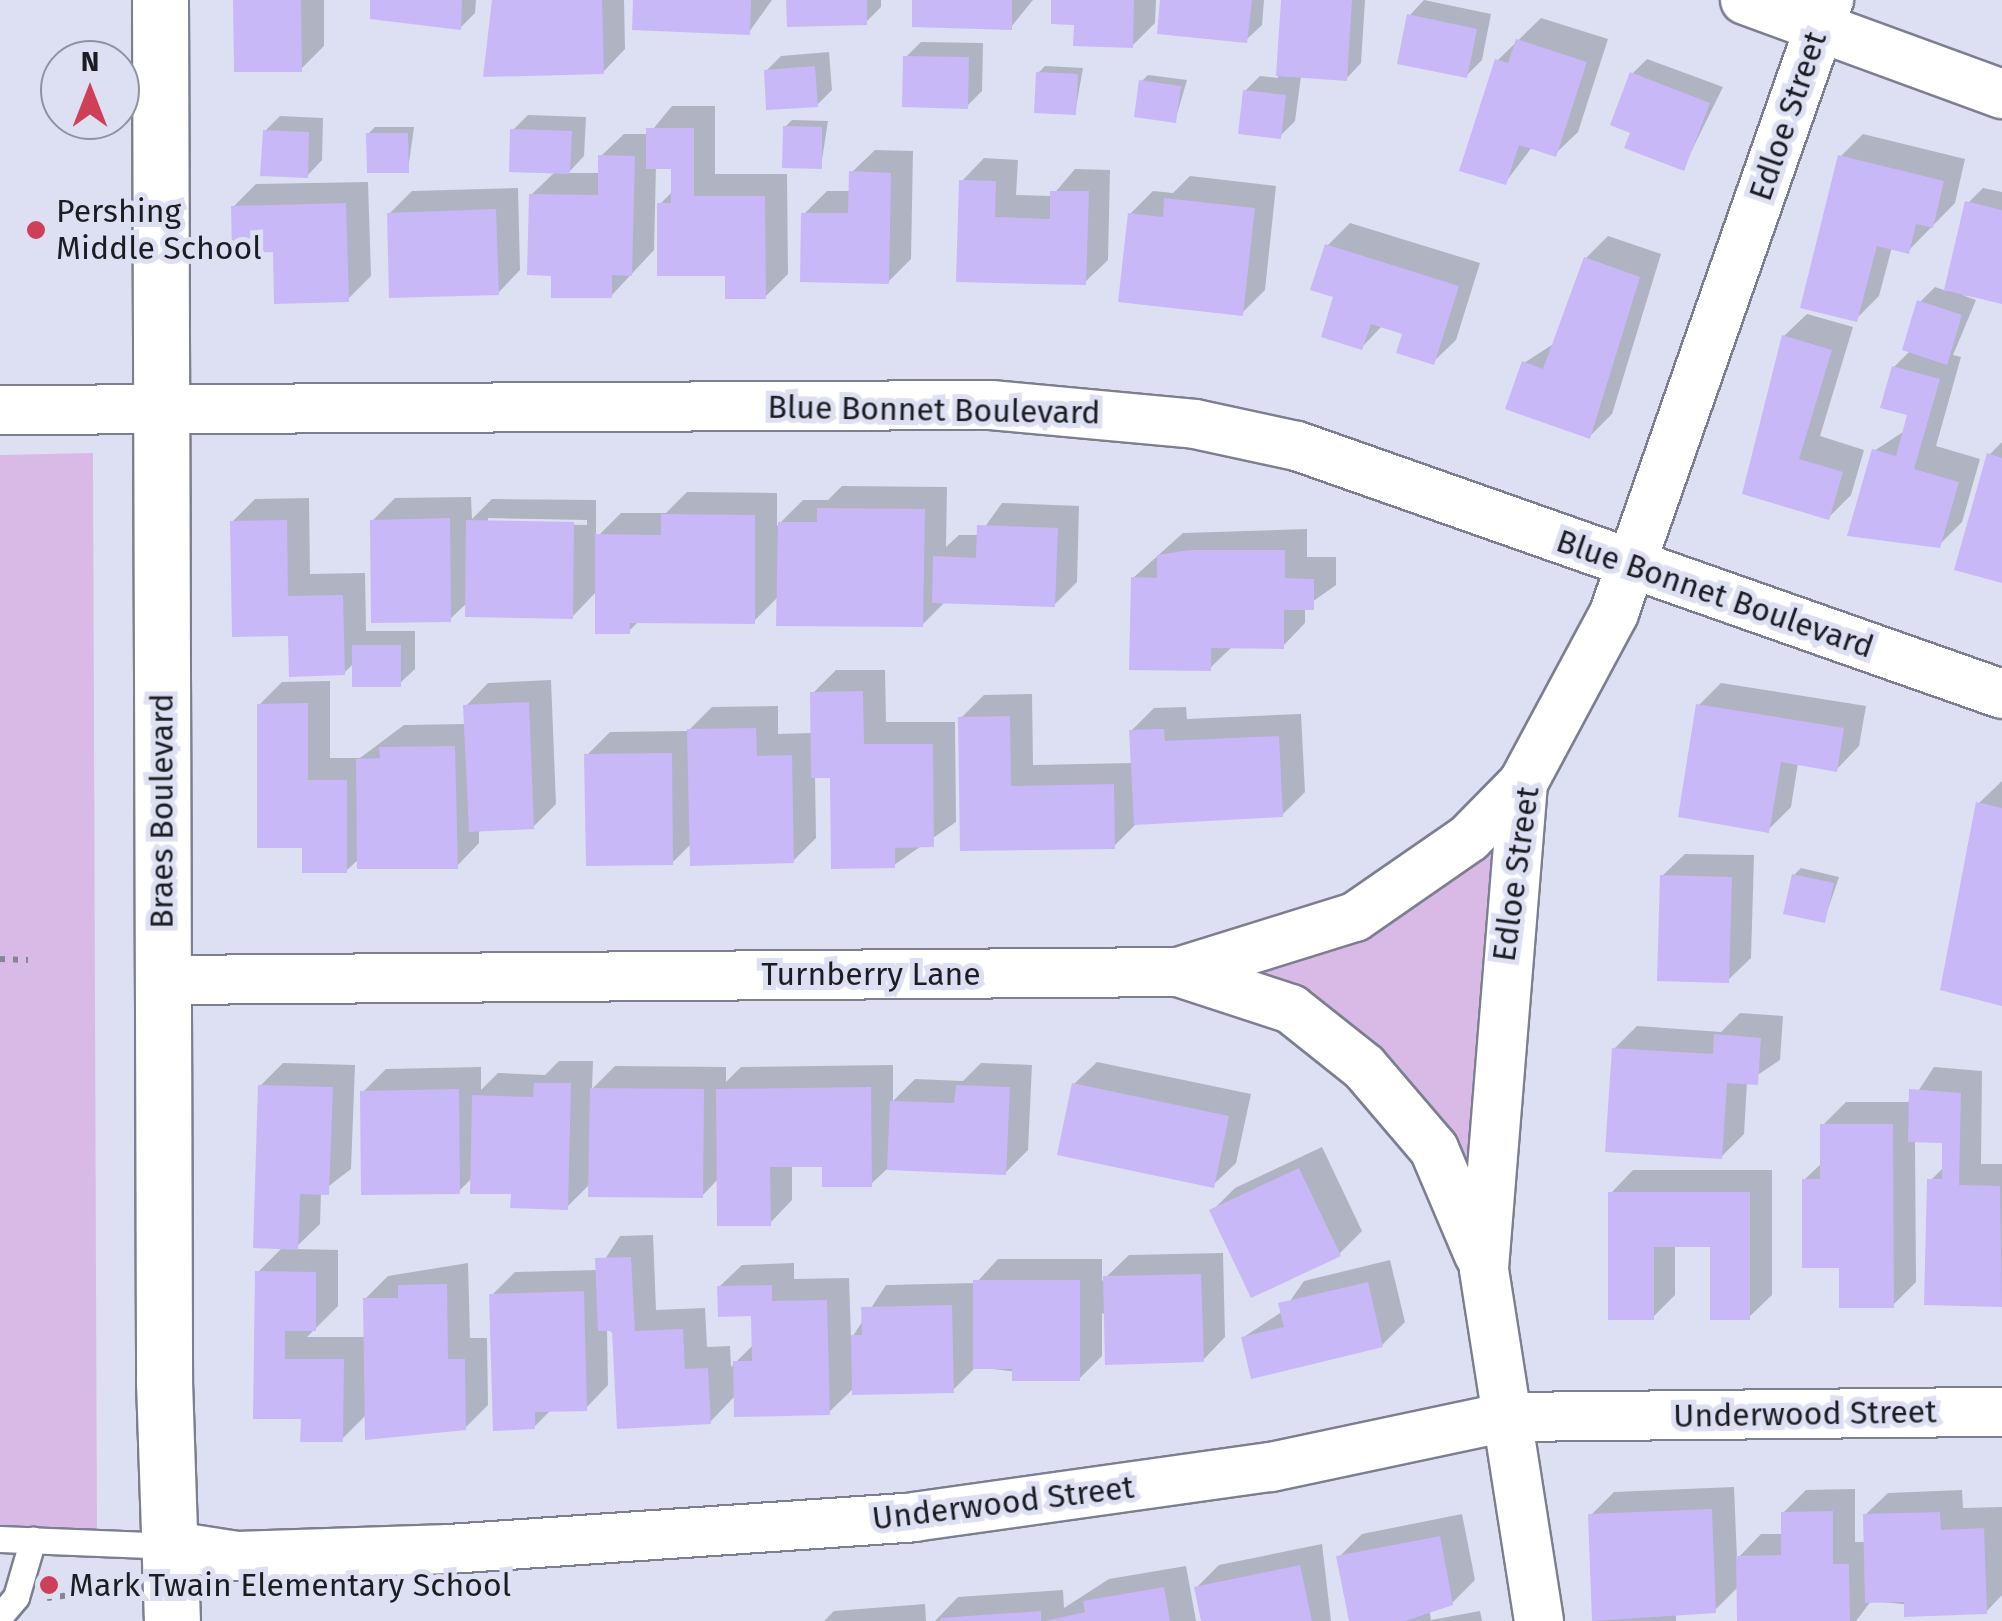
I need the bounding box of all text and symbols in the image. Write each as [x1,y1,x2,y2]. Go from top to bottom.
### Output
street label: Edloe Street [1741,26,1835,206]
north arrow [40,40,140,140]
text: N [81,45,99,78]
place label: Pershing Middle School [56,193,262,268]
marker: Pershing Middle School [25,219,47,241]
street label: Blue Bonnet Boulevard [767,388,1101,432]
street label: Blue Bonnet Boulevard [1551,522,1879,666]
street label: Braes Boulevard [143,693,181,929]
street label: Edloe Street [1485,784,1547,964]
street label: Turnberry Lane [761,955,981,993]
street label: Underwood Street [1673,1393,1937,1435]
street label: Underwood Street [870,1468,1136,1538]
place label: Mark Twain Elementary School [69,1566,511,1604]
marker: Mark Twain Elementary School [38,1574,60,1596]

